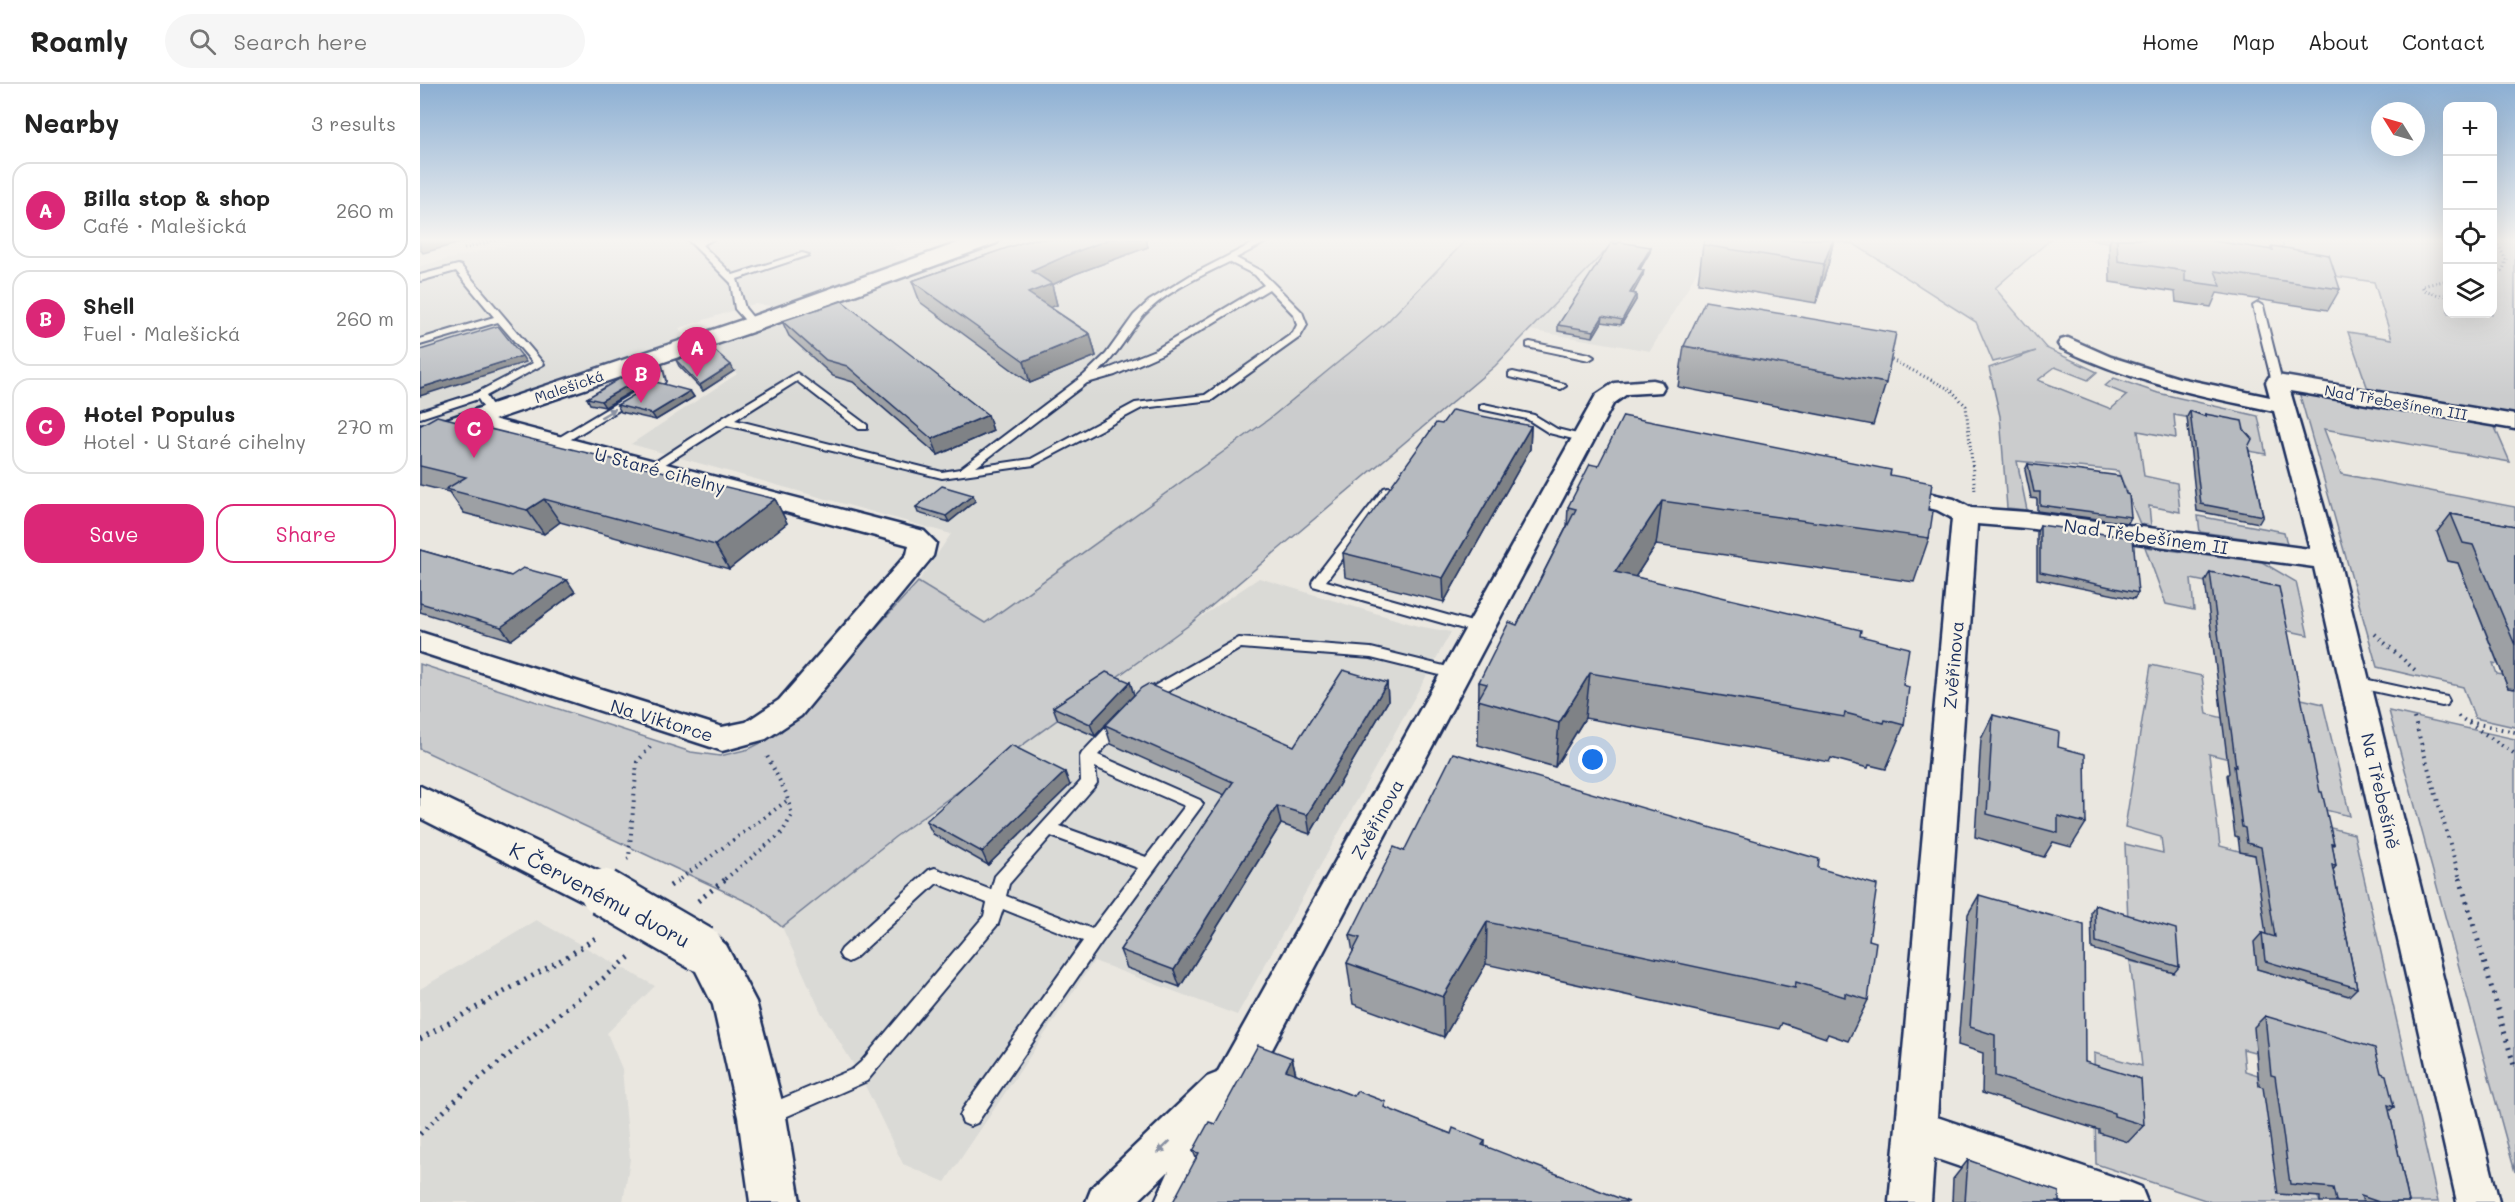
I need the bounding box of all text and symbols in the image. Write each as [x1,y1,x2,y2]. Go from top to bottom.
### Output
search box [165,14,585,68]
text: Roamly [30,23,129,59]
icon: search [186,25,219,58]
text: Search here [234,27,367,56]
text: Home [2142,28,2199,55]
text: Map [2232,28,2275,55]
text: About [2308,28,2369,55]
text: Contact [2402,28,2485,55]
north arrow [2371,102,2425,156]
map controls [2443,102,2497,318]
button: + [2443,102,2497,156]
text: Nearby [24,106,119,140]
text: 3 results [311,110,396,136]
button: − [2443,156,2497,210]
text: Billa stop & shop [83,183,270,212]
text: A [39,197,52,223]
text: 260 m [336,197,394,223]
button: locate [2443,210,2497,264]
text: Café · Malešická [83,212,247,238]
button: layers [2443,264,2497,318]
text: Shell [83,291,135,320]
text: B [39,305,52,331]
text: 260 m [336,305,394,331]
text: Fuel · Malešická [83,320,241,346]
pin: A [678,328,716,377]
pin: B [622,354,660,403]
street label: Malešická [532,365,606,407]
street label: Nad Třebešínem III [2323,380,2469,424]
text: Hotel Populus [83,399,235,428]
one-way arrow [600,407,616,418]
pin: C [454,408,494,458]
text: C [38,413,53,439]
text: 270 m [337,413,394,439]
text: Hotel · U Staré cihelny [83,428,306,454]
street label: U Staré cihelny [592,441,728,499]
button: Save [24,504,204,563]
button: Share [216,504,396,563]
street label: Nad Třebešínem II [2062,513,2230,559]
street label: Zvěřinova [1937,620,1969,710]
street label: Na Viktorce [608,693,716,747]
street label: Na Třebešíně [2356,731,2406,851]
your location [1578,745,1607,774]
street label: Zvěřinova [1345,775,1409,863]
street label: K Červenému dvoru [505,835,695,953]
one-way arrow [1157,1139,1171,1153]

